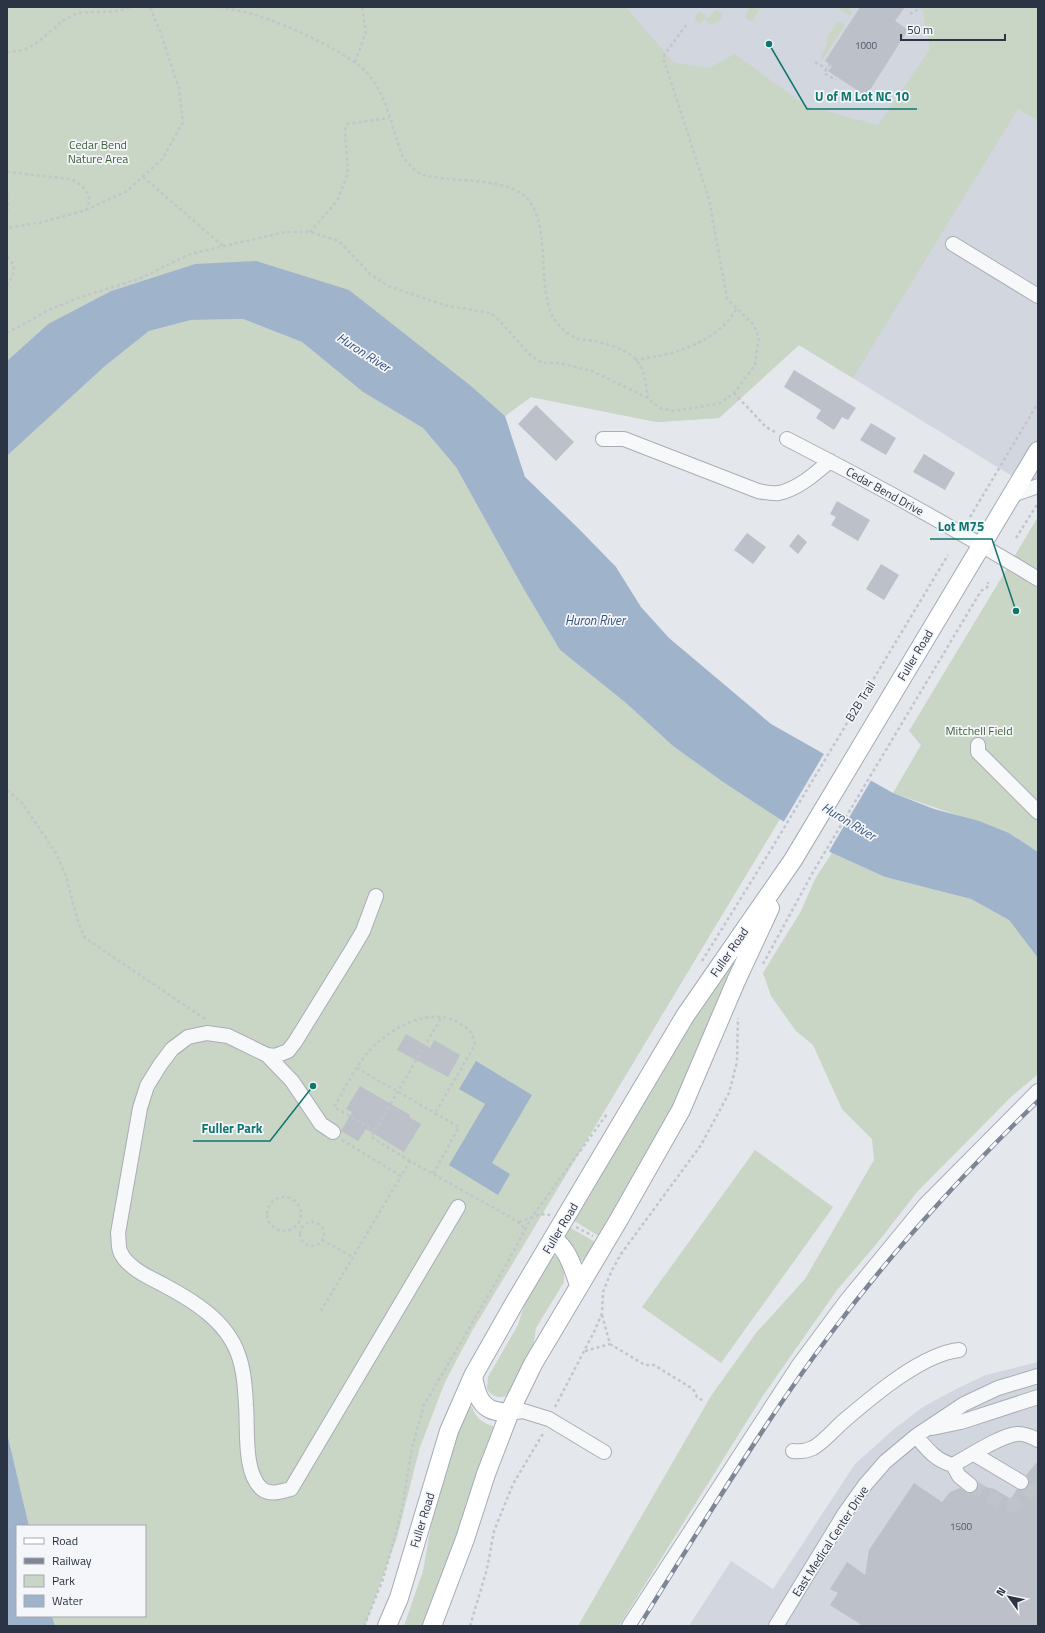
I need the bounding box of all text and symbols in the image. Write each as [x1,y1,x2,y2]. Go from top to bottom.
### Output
scale bar [901,16,1005,42]
text: 50 m [907,20,933,39]
house number: 1000 [855,38,878,53]
callout: U of M Lot NC 10 [807,84,917,109]
text: U of M Lot NC 10 [815,86,909,106]
park label: Cedar Bend Nature Area [68,135,128,168]
water label: Huron River [333,327,396,378]
street label: Cedar Bend Drive [842,462,928,520]
callout: Lot M75 [930,514,992,539]
text: Lot M75 [938,516,984,536]
water label: Huron River [565,610,627,630]
street label: Fuller Road [892,626,938,684]
street label: B2B Trail [840,677,880,725]
park label: Mitchell Field [946,721,1012,740]
water label: Huron River [818,797,882,846]
street label: Fuller Road [705,923,753,981]
callout: Fuller Park [193,1116,270,1141]
text: Fuller Park [201,1118,263,1138]
street label: Fuller Road [537,1199,583,1257]
street label: East Medical Center Drive [787,1482,873,1600]
street label: Fuller Road [405,1490,439,1550]
house number: 1500 [950,1519,973,1534]
legend [16,1525,146,1617]
text: Road [52,1531,78,1550]
text: Railway [52,1551,92,1570]
text: Park [52,1571,75,1590]
north arrow [989,1577,1029,1617]
text: N [992,1584,1009,1599]
text: Water [52,1591,83,1610]

